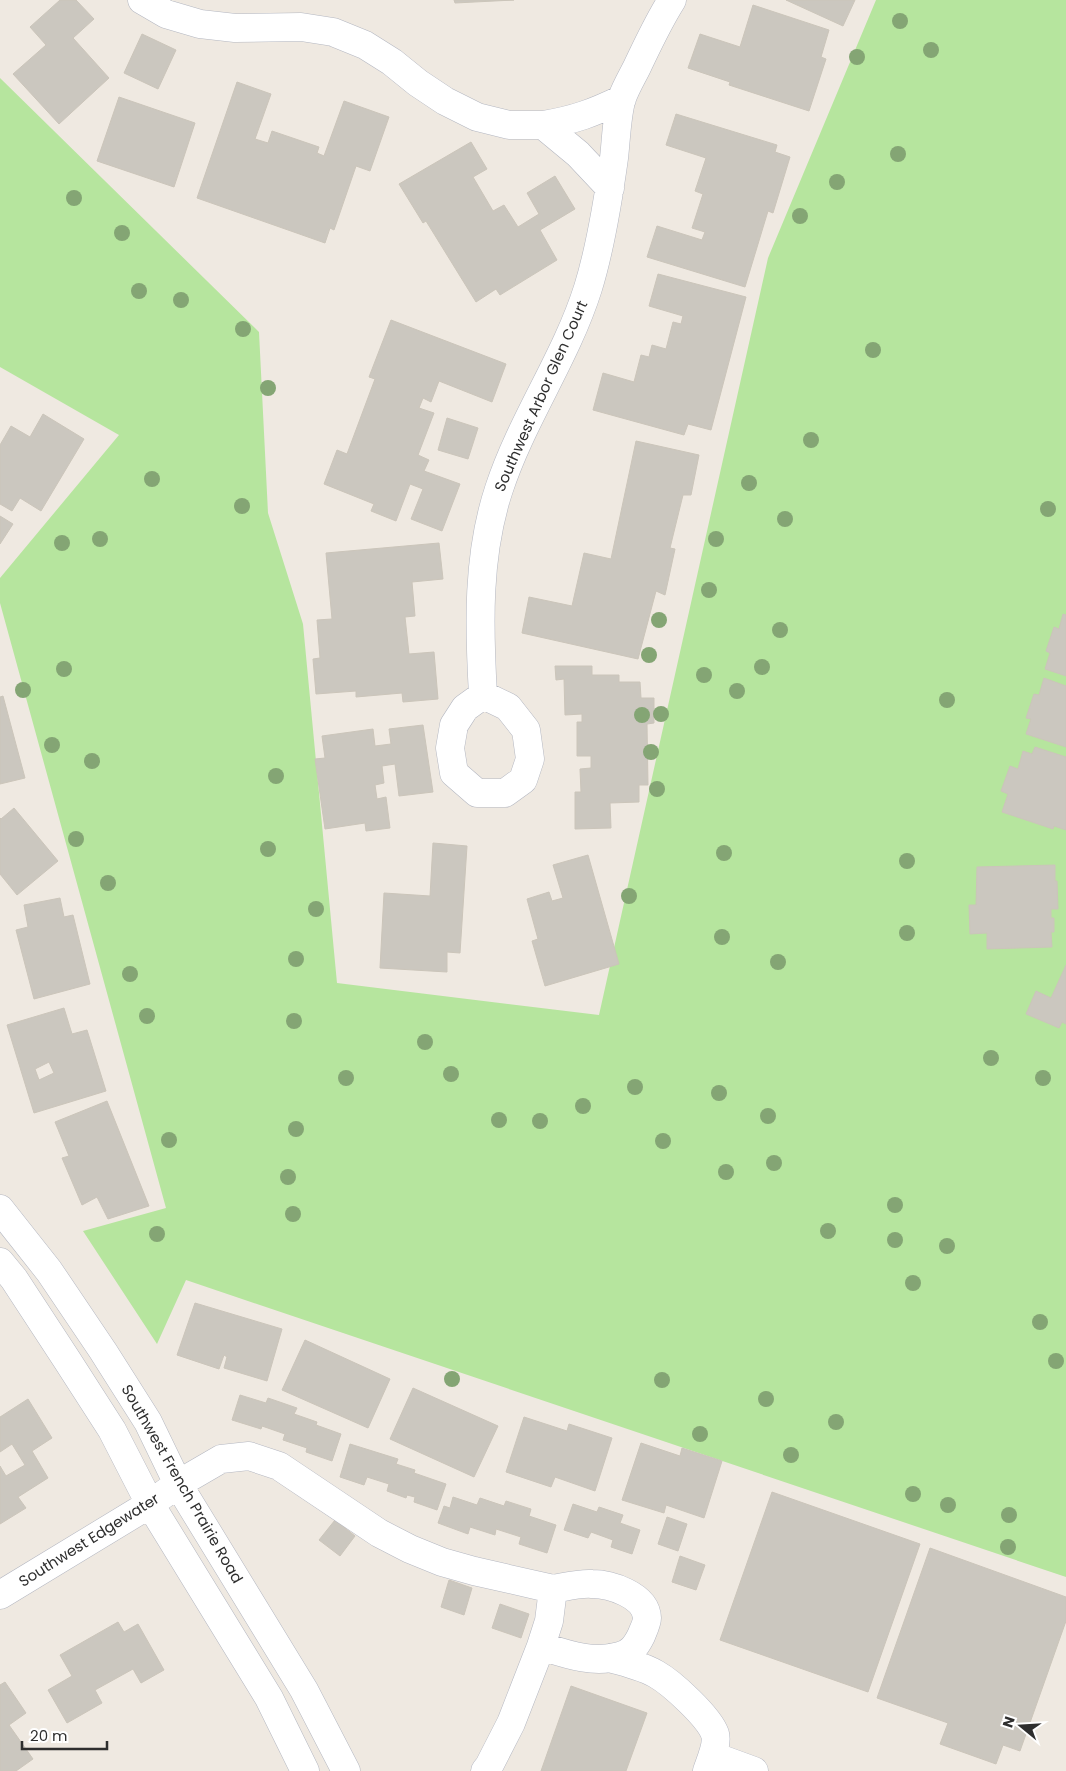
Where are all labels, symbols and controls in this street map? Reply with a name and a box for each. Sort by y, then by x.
street label: Southwest Arbor Glen Court [489,297,592,495]
street label: Southwest French Prairie Road [117,1380,248,1587]
street label: Southwest Edgewater [14,1488,163,1591]
north arrow [996,1701,1046,1751]
text: N [997,1714,1020,1730]
scale bar [22,1718,108,1750]
text: 20 m [30,1725,68,1746]

